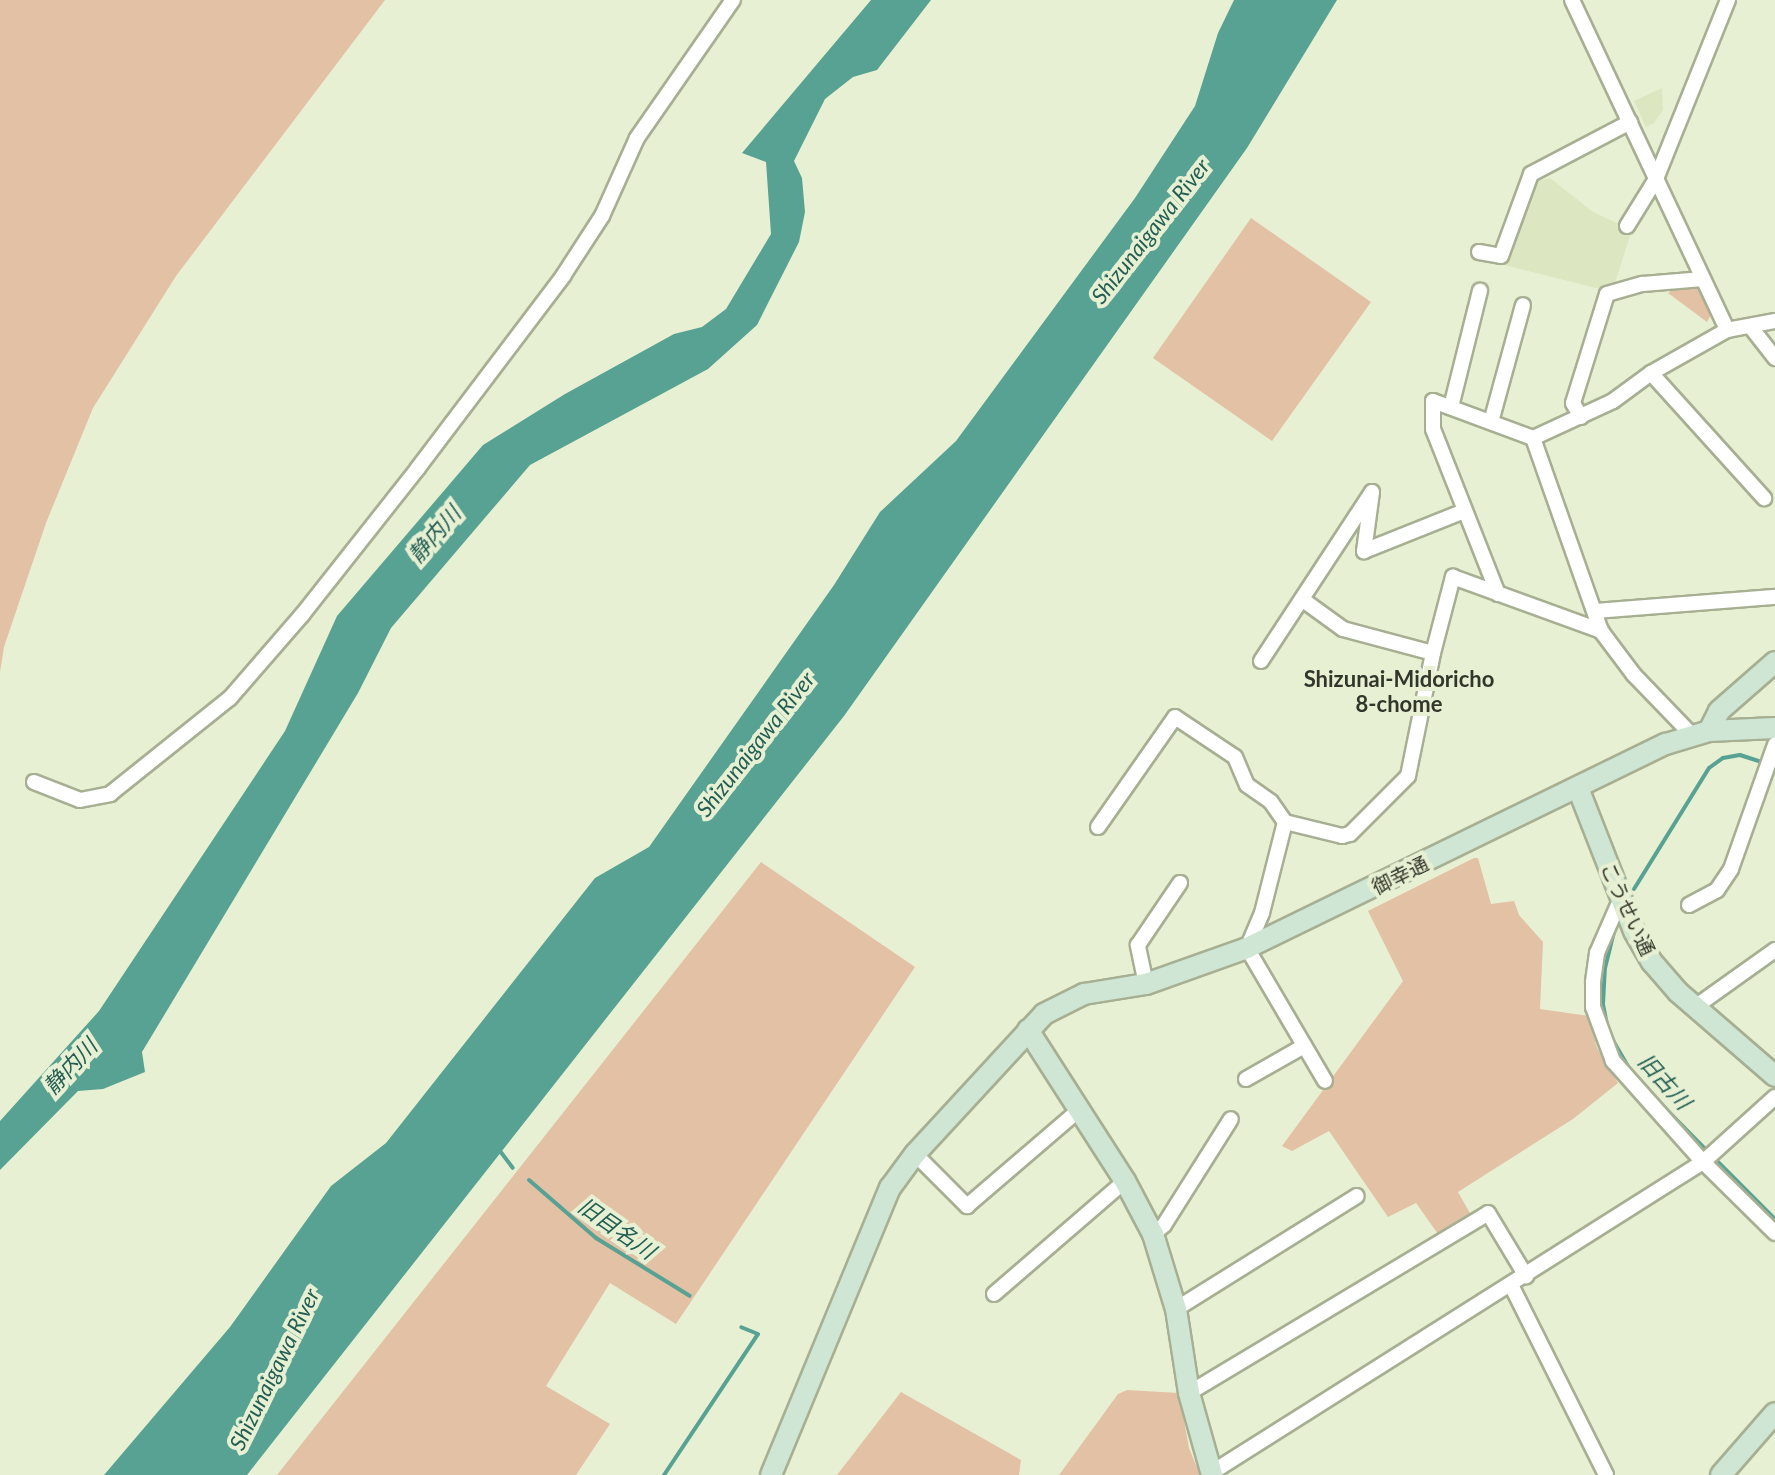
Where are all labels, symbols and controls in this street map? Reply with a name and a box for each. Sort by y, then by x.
water label: Shizunaigawa River [1085,153,1215,309]
water label: 静内川 [402,500,466,568]
district label: Shizunai-Midoricho 8-chome [1304,665,1494,716]
water label: Shizunaigawa River [690,666,820,822]
street label: 御幸通 [1368,851,1432,899]
street label: こうせい通 [1596,859,1660,959]
water label: 静内川 [38,1033,102,1099]
water label: 旧古川 [1633,1048,1697,1114]
water label: 旧目名川 [573,1192,661,1264]
water label: Shizunaigawa River [223,1284,325,1454]

